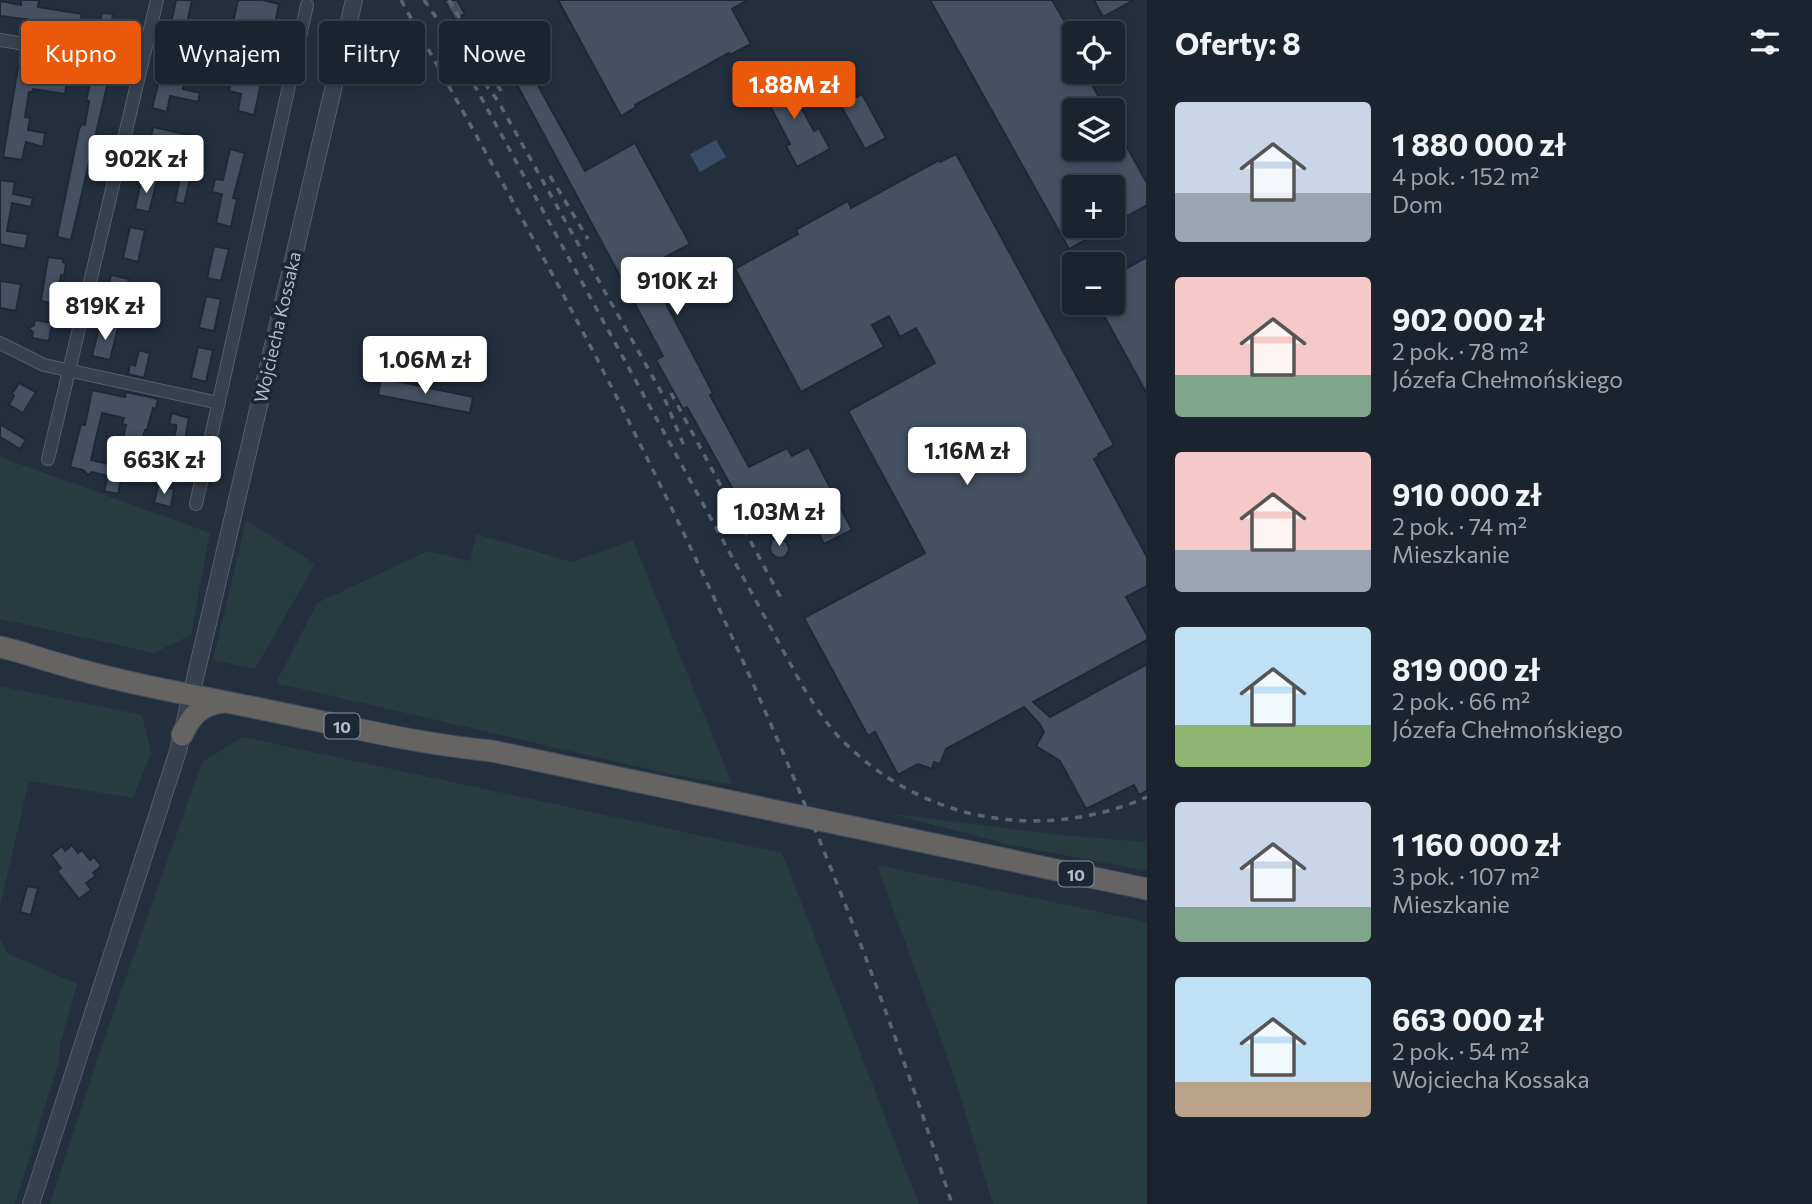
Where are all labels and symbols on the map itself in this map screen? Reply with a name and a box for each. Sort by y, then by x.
pin: 1.88M zł [722,61,866,121]
pin: 902K zł [81,136,211,195]
street label: Wojciecha Kossaka [249,249,305,405]
pin: 910K zł [612,258,742,317]
pin: 819K zł [40,282,170,342]
pin: 1.06M zł [353,336,497,396]
pin: 1.16M zł [895,428,1039,487]
pin: 663K zł [99,436,229,496]
pin: 1.03M zł [707,489,851,548]
road number: 10 [324,713,360,738]
road number: 10 [1058,862,1094,887]

